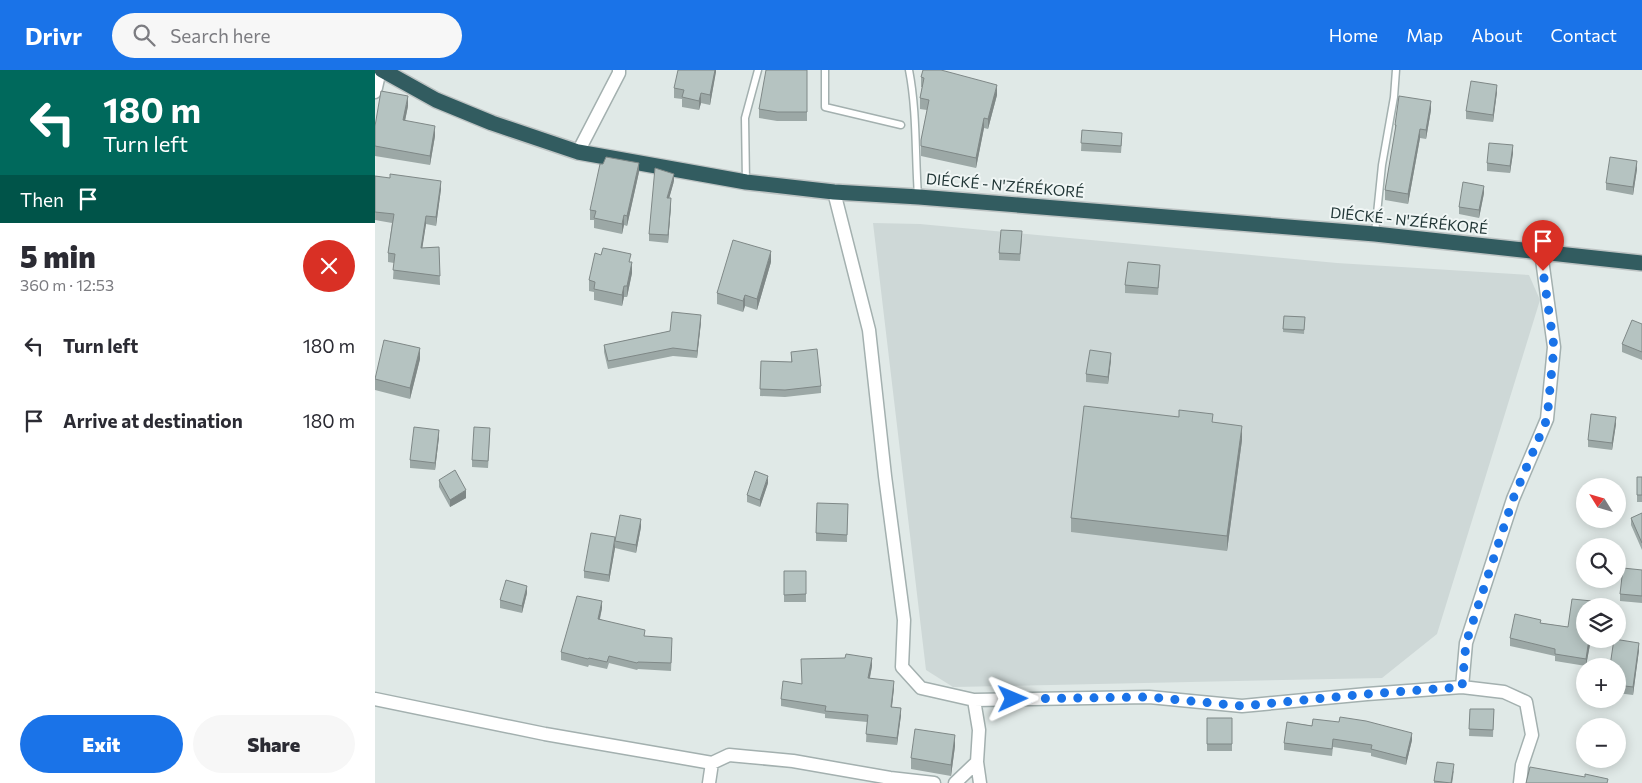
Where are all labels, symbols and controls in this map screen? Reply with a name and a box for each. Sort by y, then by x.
search box [112,13,462,58]
text: Drivr [25,21,82,50]
icon: search [130,21,158,49]
text: Search here [170,24,271,47]
text: Home [1329,24,1378,46]
text: Map [1406,24,1443,46]
text: About [1471,24,1523,46]
text: Contact [1551,24,1617,46]
text: 180 m [103,87,201,130]
icon: left [20,90,85,155]
text: Turn left [103,130,188,157]
street label: DIÉCKÉ - N'ZÉRÉKORÉ [925,168,1085,201]
icon: arrive [74,185,102,213]
text: Then [20,188,64,211]
street label: DIÉCKÉ - N'ZÉRÉKORÉ [1329,202,1489,237]
pin [1522,220,1564,271]
icon: arrive [1529,227,1557,255]
text: 5 min [20,237,96,274]
button: close [303,240,355,292]
text: 360 m · 12:53 [20,275,114,294]
icon: left [20,332,48,360]
text: Turn left [63,334,138,357]
text: 180 m [303,334,355,357]
icon: arrive [20,407,48,435]
text: Arrive at destination [63,409,243,432]
text: 180 m [303,409,355,432]
north arrow [1576,478,1626,528]
map controls [1576,478,1626,768]
button: search [1576,538,1626,588]
button: layers [1576,598,1626,648]
button: + [1576,658,1626,708]
position arrow [986,672,1038,724]
button: Exit [20,715,183,773]
button: Share [193,715,355,773]
button: − [1576,718,1626,768]

